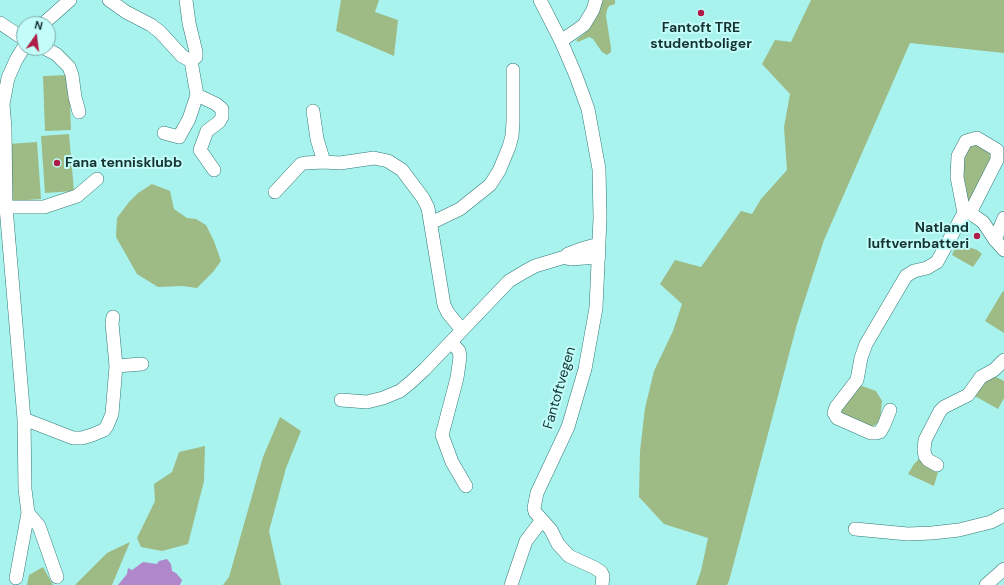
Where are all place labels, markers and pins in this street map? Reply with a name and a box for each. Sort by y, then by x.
marker: Fantoft TRE studentboliger [696,8,706,18]
place label: Fantoft TRE studentboliger [650,20,752,52]
place label: Fana tennisklubb [65,155,182,171]
marker: Fana tennisklubb [52,158,62,168]
place label: Natland luftvernbatteri [868,220,969,252]
marker: Natland luftvernbatteri [972,231,982,241]

